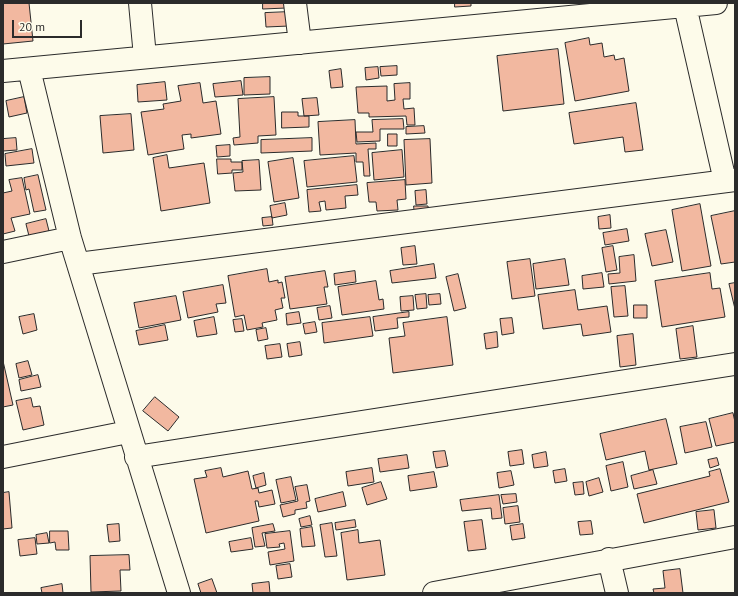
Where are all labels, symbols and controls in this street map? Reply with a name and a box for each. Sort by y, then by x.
scale bar [14,12,84,38]
text: 20 m [19,19,45,34]

